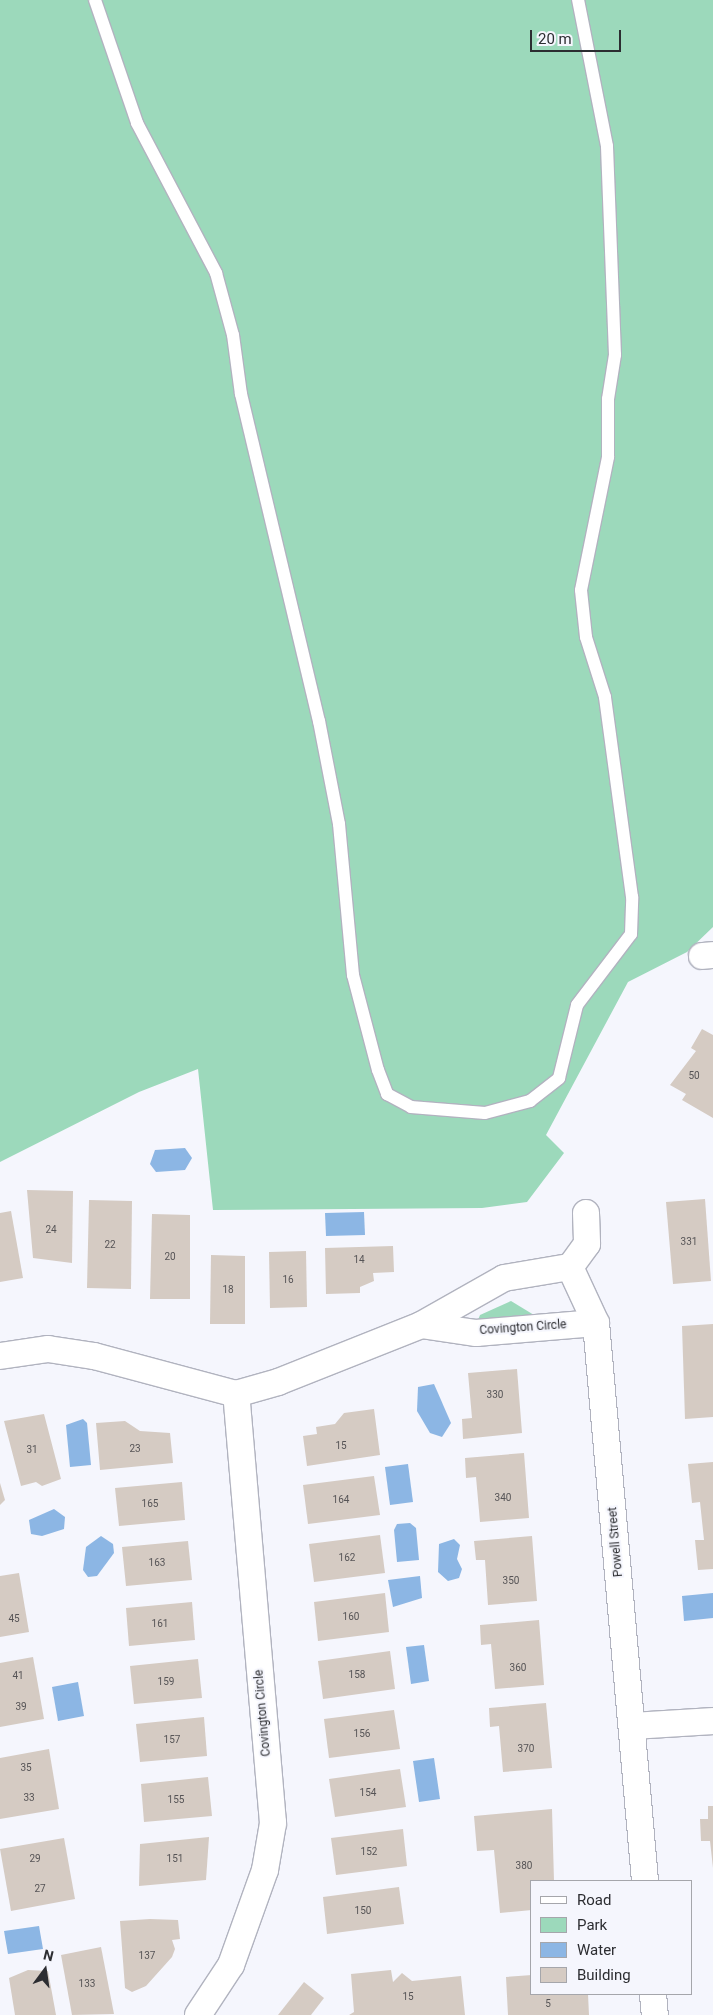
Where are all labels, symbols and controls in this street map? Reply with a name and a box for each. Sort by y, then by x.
scale bar [533,20,624,52]
text: 20 m [538,30,572,48]
house number: 50 [688,1070,700,1082]
house number: 24 [45,1224,57,1236]
house number: 331 [681,1236,697,1248]
house number: 22 [104,1239,116,1251]
house number: 20 [164,1251,176,1263]
house number: 14 [353,1254,365,1266]
house number: 16 [282,1274,294,1286]
house number: 18 [222,1284,234,1296]
street label: Covington Circle [479,1318,567,1338]
house number: 330 [487,1389,503,1401]
house number: 15 [335,1440,347,1452]
house number: 23 [129,1443,141,1455]
house number: 31 [26,1444,38,1456]
house number: 340 [495,1492,511,1504]
house number: 164 [333,1494,349,1506]
house number: 165 [142,1498,158,1510]
street label: Powell Street [606,1506,626,1578]
house number: 162 [339,1552,355,1564]
house number: 163 [149,1557,165,1569]
house number: 350 [503,1575,519,1587]
house number: 160 [343,1611,359,1623]
house number: 45 [8,1613,20,1625]
house number: 161 [152,1618,168,1630]
house number: 360 [510,1662,526,1674]
street label: Covington Circle [252,1669,274,1757]
house number: 158 [349,1669,365,1681]
house number: 41 [12,1670,24,1682]
house number: 159 [158,1676,174,1688]
house number: 39 [15,1701,27,1713]
house number: 156 [354,1728,370,1740]
house number: 157 [164,1734,180,1746]
house number: 370 [518,1743,534,1755]
house number: 35 [20,1762,32,1774]
house number: 154 [360,1787,376,1799]
house number: 33 [23,1792,35,1804]
house number: 155 [168,1794,184,1806]
house number: 152 [361,1846,377,1858]
house number: 29 [29,1853,41,1865]
house number: 151 [167,1853,183,1865]
house number: 380 [516,1860,532,1872]
legend [530,1880,693,1995]
house number: 27 [34,1883,46,1895]
text: Road [577,1891,611,1909]
house number: 150 [355,1905,371,1917]
text: Park [577,1916,607,1934]
text: Water [577,1941,616,1959]
north arrow [20,1945,70,1995]
text: N [42,1946,55,1964]
house number: 137 [139,1950,155,1962]
text: Building [577,1966,631,1984]
house number: 133 [79,1978,95,1990]
house number: 15 [402,1991,414,2003]
house number: 5 [545,1998,551,2010]

